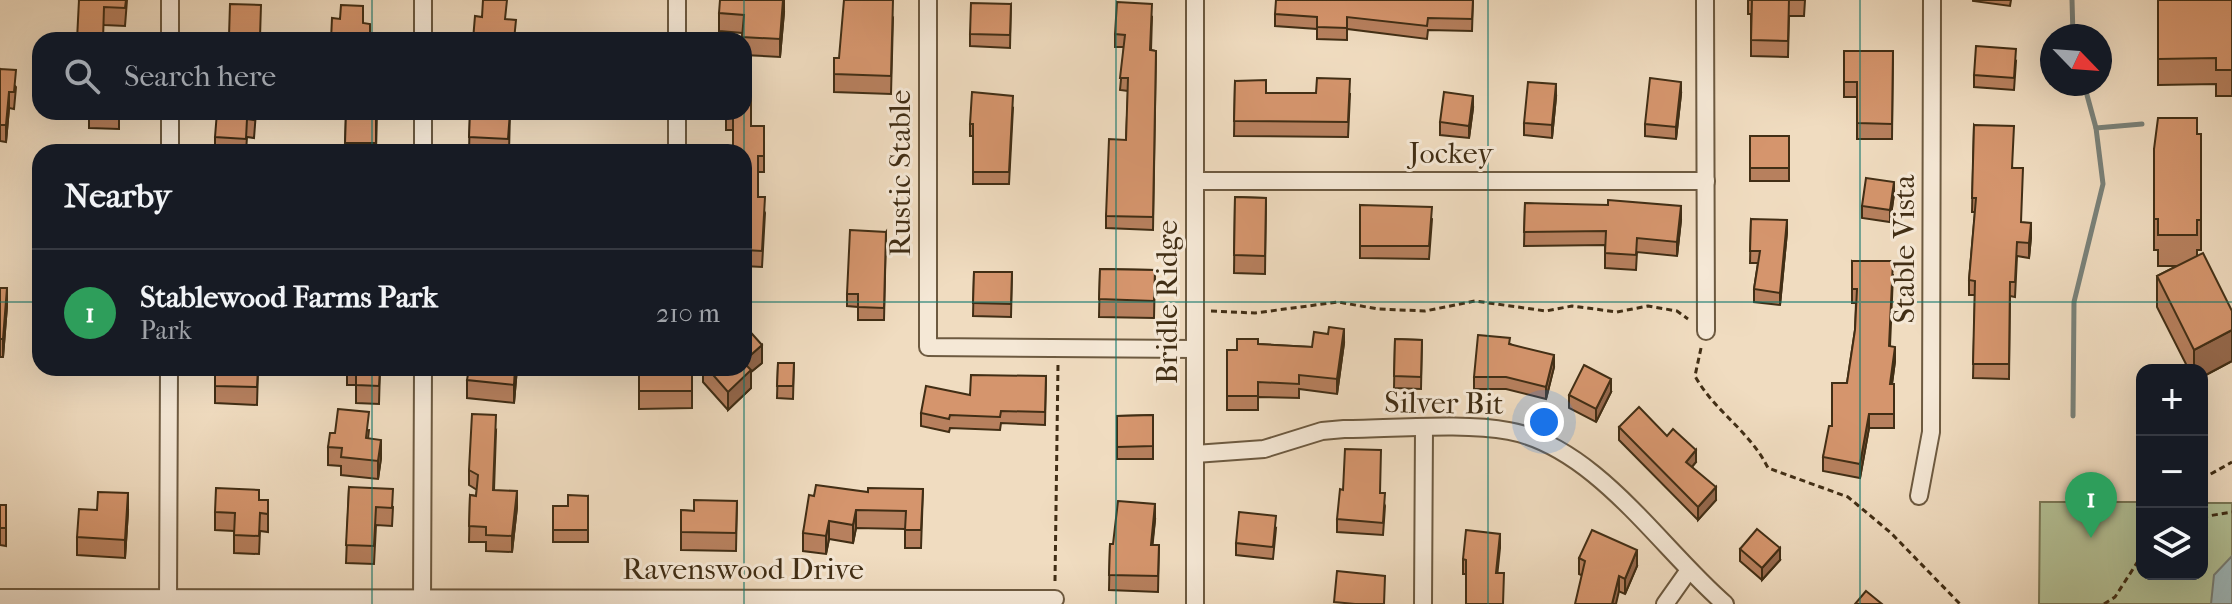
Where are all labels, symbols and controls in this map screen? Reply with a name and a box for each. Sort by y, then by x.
north arrow [2040,24,2112,96]
search box [32,32,752,120]
icon: search [60,54,104,98]
text: Search here [124,59,276,94]
street label: Rustic Stable [883,89,918,256]
street label: Jockey [1407,136,1494,171]
street label: Stable Vista [1887,173,1922,323]
text: Nearby [64,176,171,216]
street label: Bridle Ridge [1150,220,1185,384]
text: Stablewood Farms Park [140,280,438,315]
text: 1 [85,298,95,329]
text: 210 m [656,298,720,329]
text: Park [140,315,192,346]
map controls [2136,364,2208,580]
button: + [2136,364,2208,436]
street label: Silver Bit [1384,385,1504,422]
your location [1524,402,1564,442]
button: − [2136,436,2208,508]
pin: 1 [2065,472,2117,538]
button: layers [2136,508,2208,580]
street label: Ravenswood Drive [622,552,864,587]

